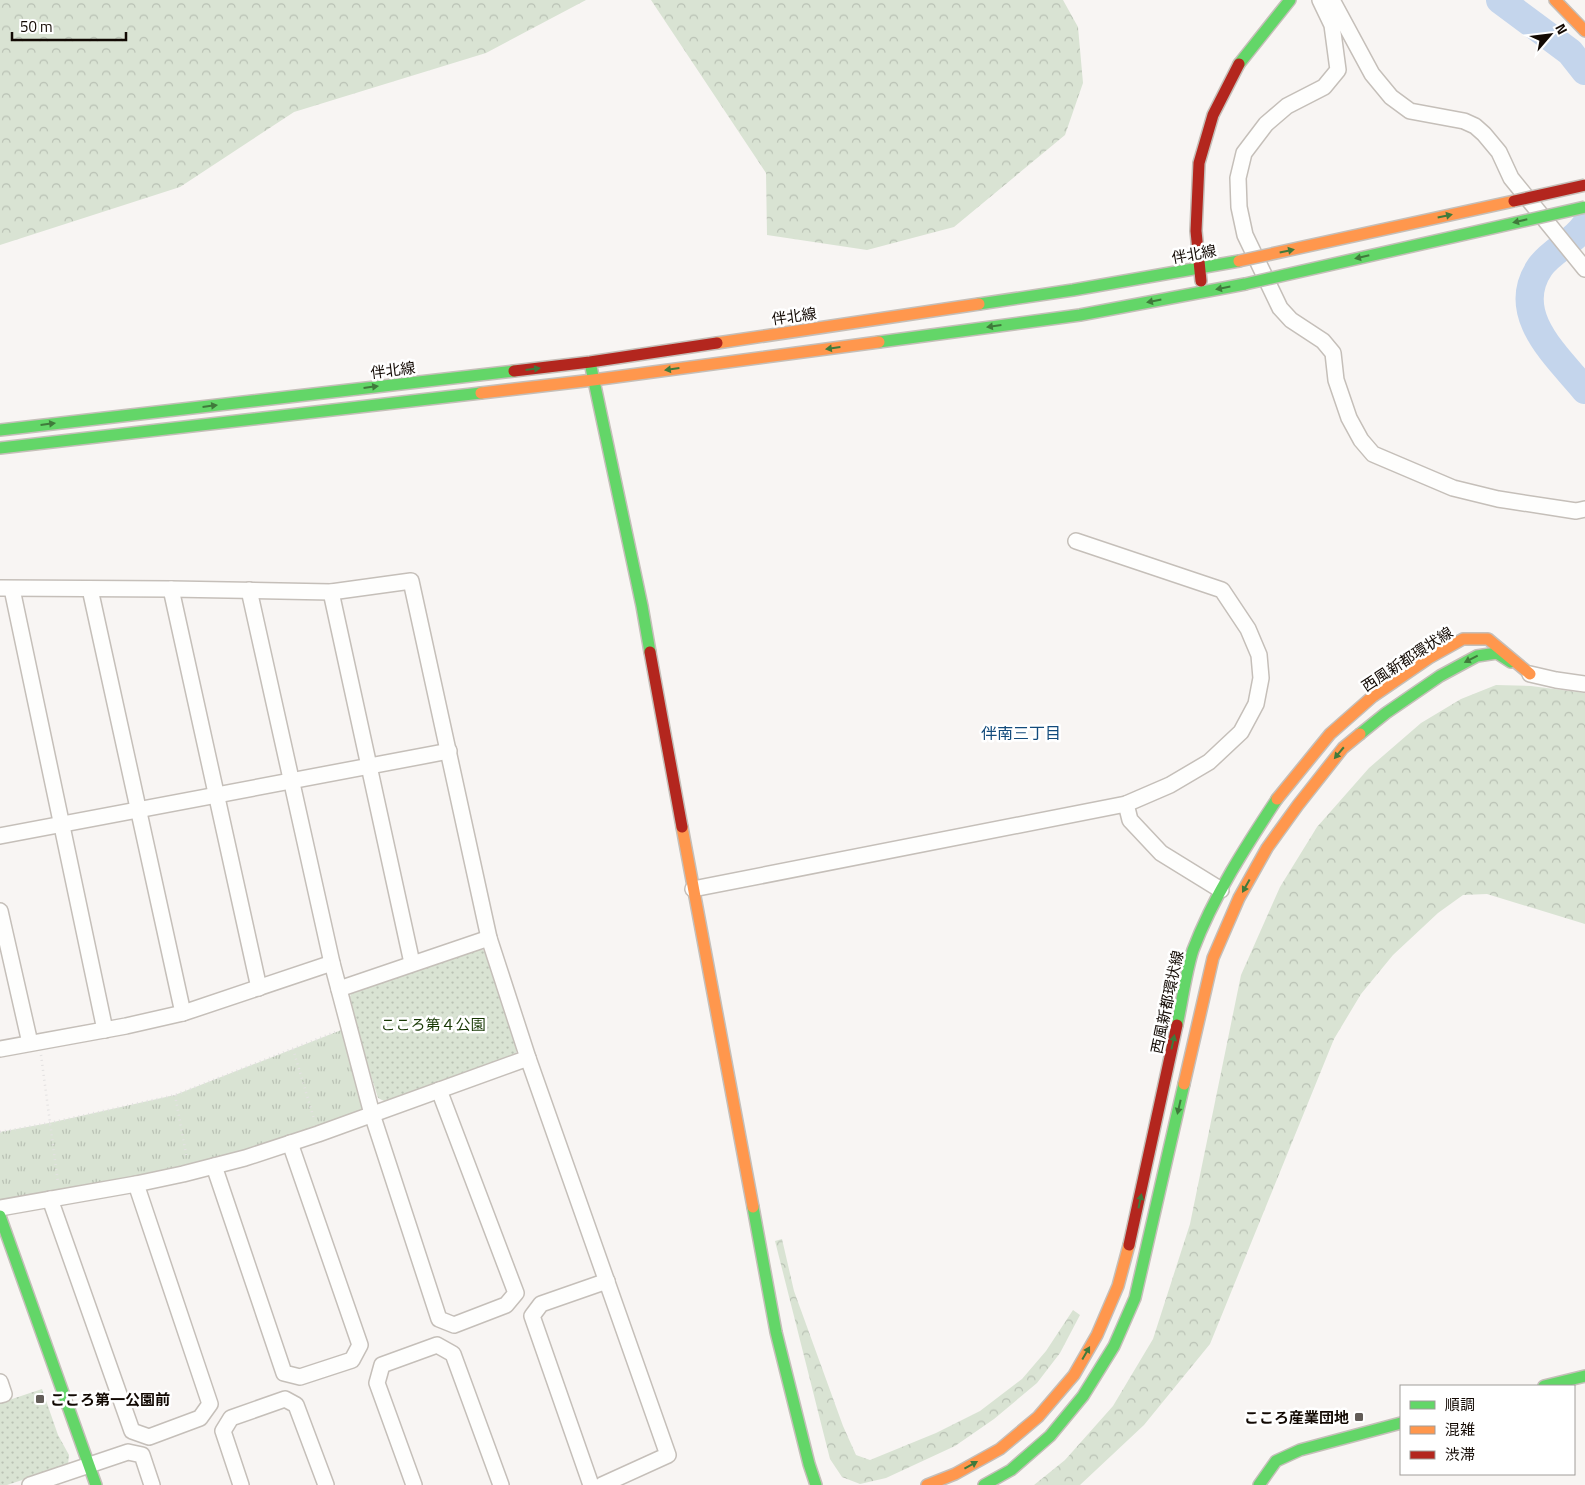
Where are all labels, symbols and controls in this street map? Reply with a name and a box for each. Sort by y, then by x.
scale bar [12,10,126,42]
north arrow [1525,10,1575,60]
text: 50 m [20,15,53,38]
text: N [1550,19,1573,38]
one-way arrow [1438,212,1453,220]
one-way arrow [1513,217,1528,225]
street label: 伴北線 [1170,239,1218,269]
one-way arrow [1279,247,1294,255]
one-way arrow [1354,253,1369,261]
one-way arrow [1215,284,1231,292]
one-way arrow [1146,297,1162,305]
street label: 伴北線 [770,301,818,331]
one-way arrow [985,322,1001,330]
one-way arrow [824,344,840,352]
street label: 伴北線 [369,356,417,384]
one-way arrow [525,365,541,373]
one-way arrow [663,366,679,374]
one-way arrow [364,383,380,391]
one-way arrow [202,402,218,410]
one-way arrow [41,420,57,428]
street label: 西風新都環状線 [1357,621,1457,697]
one-way arrow [1464,655,1478,663]
district label: 伴南三丁目 [981,721,1061,745]
one-way arrow [1334,746,1345,759]
one-way arrow [1242,878,1250,893]
street label: 西風新都環状線 [1145,948,1189,1056]
park label: こころ第４公園 [380,1013,486,1036]
one-way arrow [1170,1033,1178,1049]
one-way arrow [1175,1099,1183,1114]
one-way arrow [1136,1192,1144,1208]
one-way arrow [1082,1347,1091,1360]
legend [1400,1385,1575,1475]
place label: こころ第一公園前 [50,1388,170,1411]
marker: こころ第一公園前 [34,1393,46,1405]
text: 順調 [1445,1393,1475,1416]
place label: こころ産業団地 [1244,1406,1349,1429]
marker: こころ産業団地 [1353,1411,1365,1423]
text: 混雑 [1445,1418,1475,1441]
text: 渋滞 [1445,1443,1475,1466]
one-way arrow [965,1460,978,1469]

